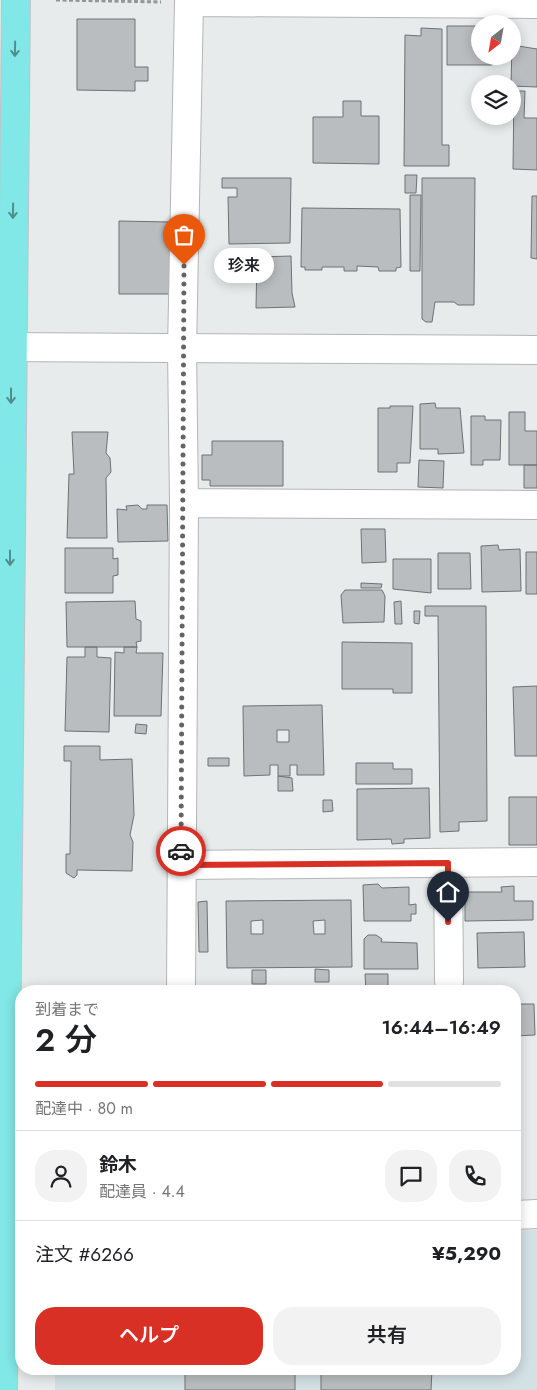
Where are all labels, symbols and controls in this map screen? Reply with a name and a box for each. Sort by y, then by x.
north arrow [471,15,521,65]
map controls [471,15,521,125]
one-way arrow [10,40,20,56]
button: layers [471,75,521,125]
one-way arrow [8,202,18,219]
pin [163,214,205,265]
icon: bag [170,221,198,249]
callout: 珍来 [214,248,274,282]
text: 珍来 [228,254,260,277]
one-way arrow [6,387,16,403]
one-way arrow [5,550,15,566]
courier [156,826,206,876]
icon: car [167,837,195,865]
pin [427,871,469,922]
icon: home [434,878,462,906]
text: 到着まで [35,998,99,1021]
text: 16:44–16:49 [382,1014,501,1041]
text: 2 分 [35,1017,97,1063]
text: 配達中 · 80 m [35,1097,133,1120]
button: person [35,1150,87,1202]
button: chat [385,1150,437,1202]
button: phone [449,1150,501,1202]
text: 鈴木 [99,1151,137,1178]
text: 配達員 · 4.4 [99,1180,185,1203]
text: ¥5,290 [432,1240,501,1267]
text: 注文 #6266 [35,1241,134,1268]
button: ヘルプ [35,1307,263,1365]
button: 共有 [273,1307,501,1365]

